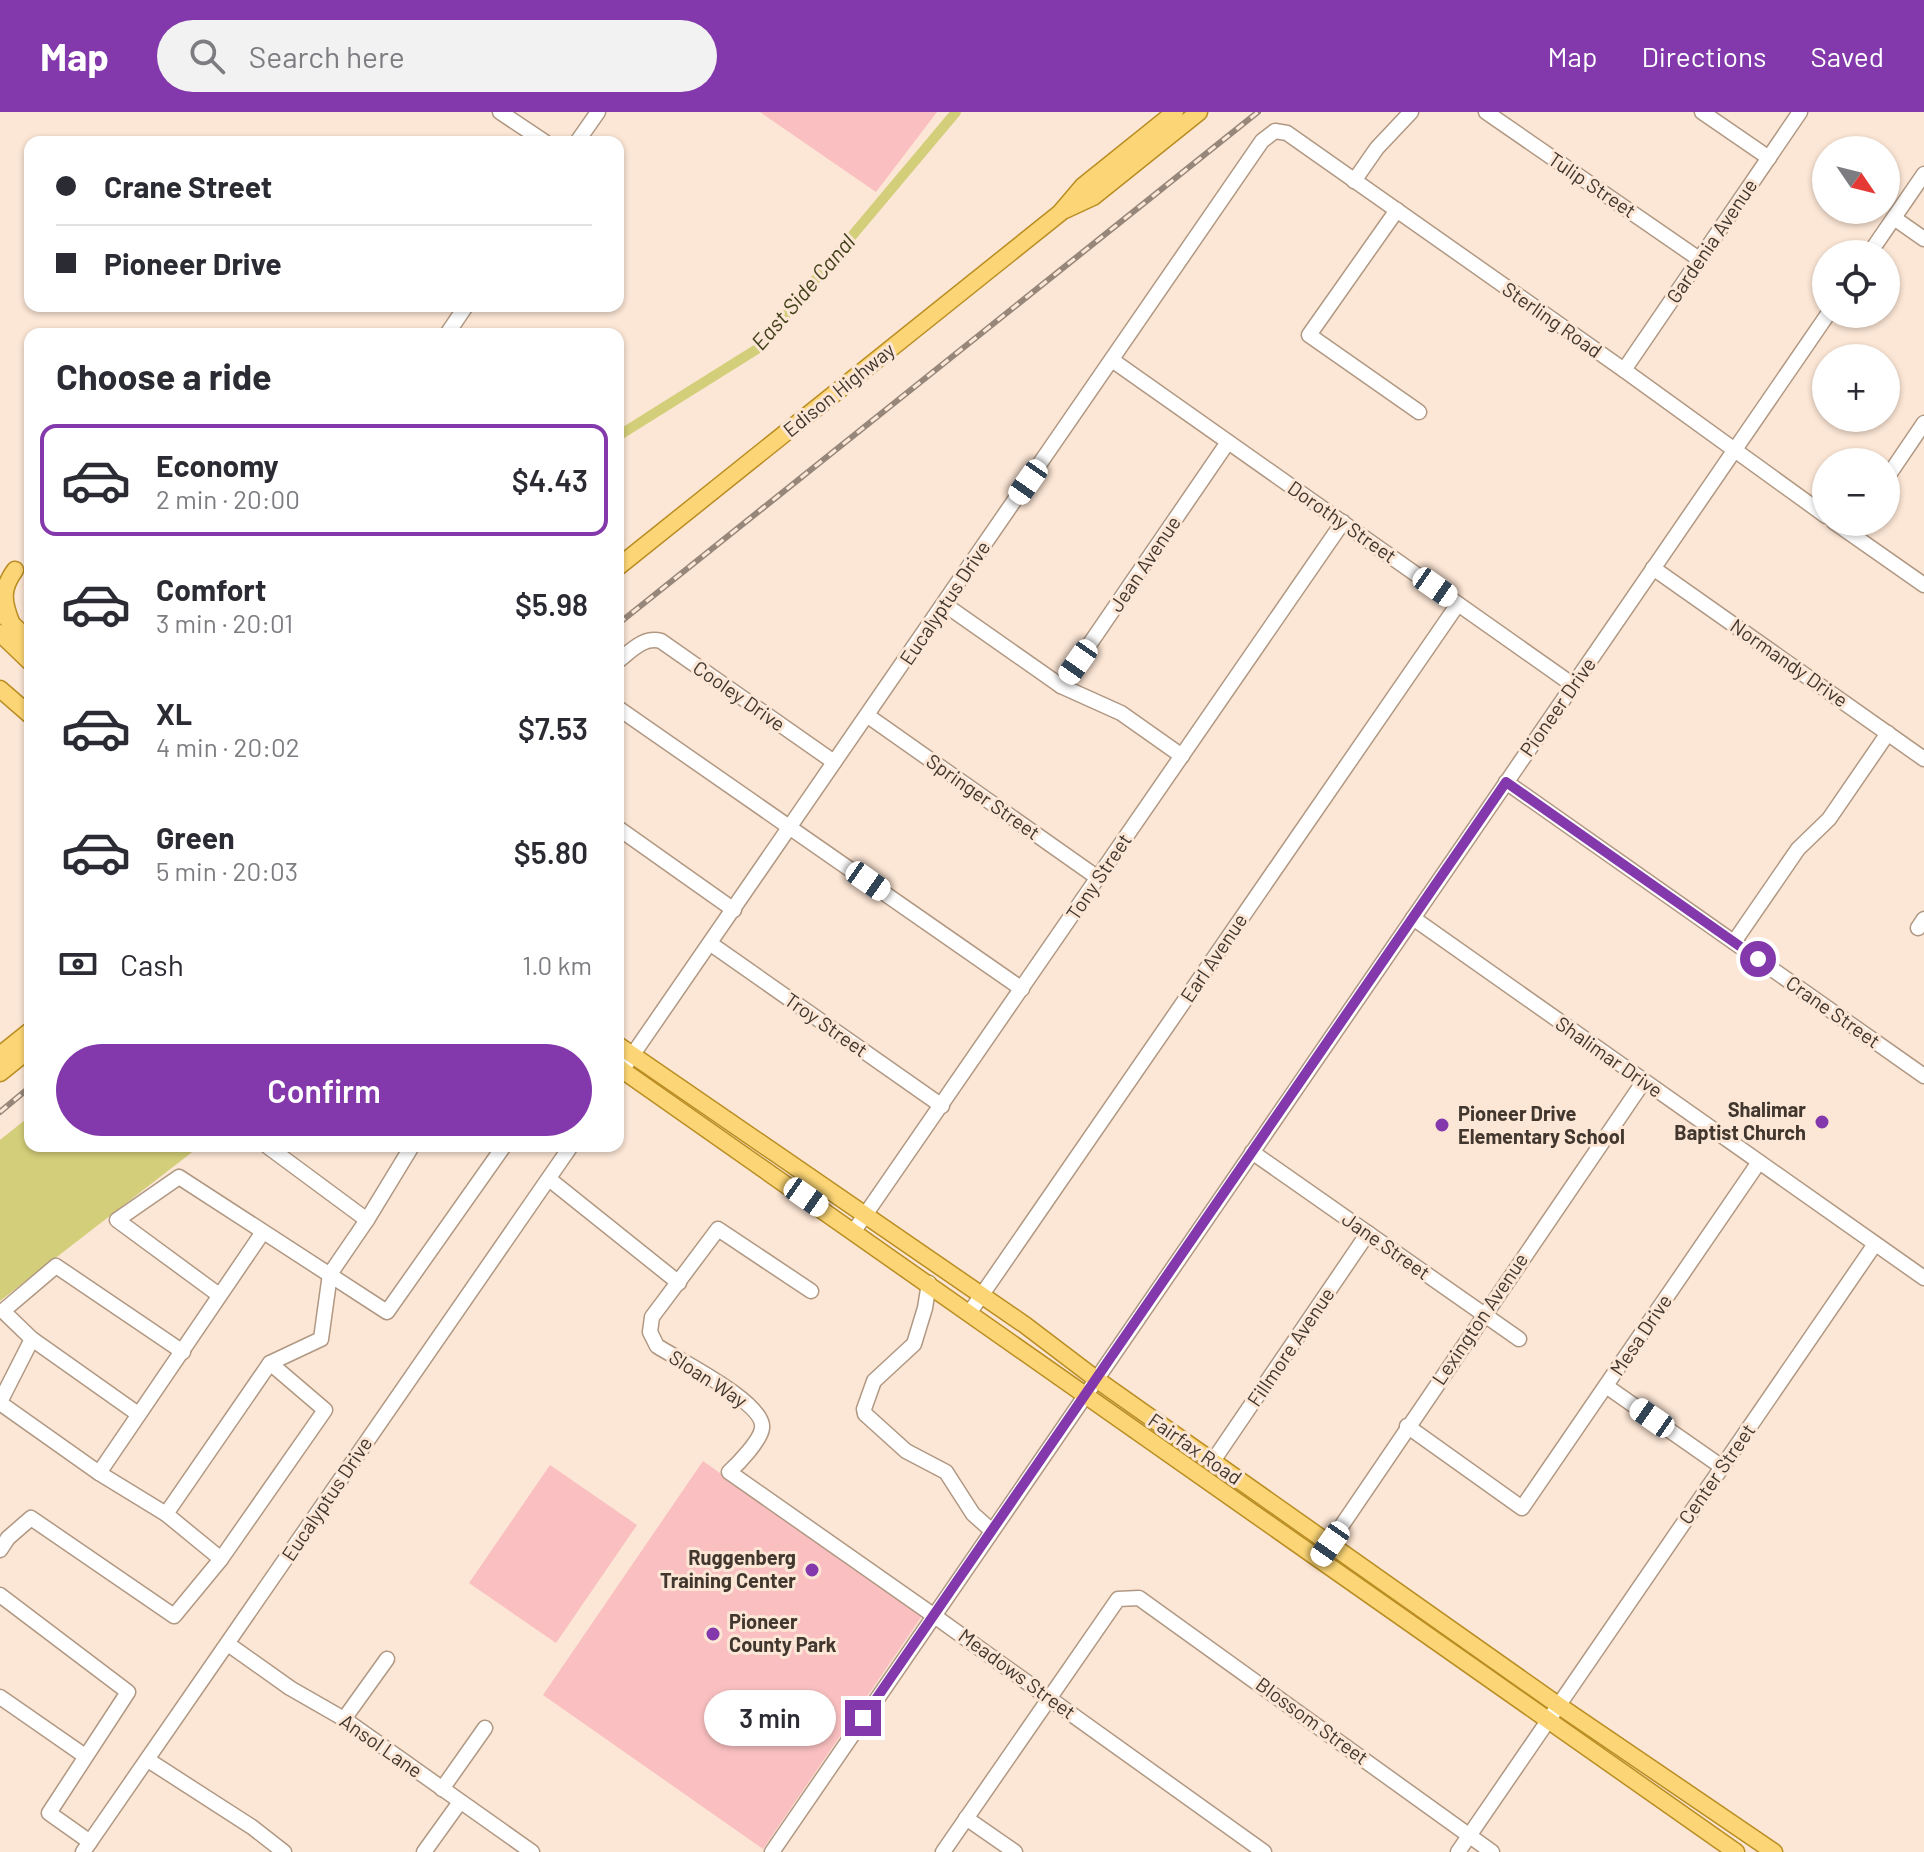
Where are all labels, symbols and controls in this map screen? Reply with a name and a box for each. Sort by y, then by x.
search box [157,20,717,92]
text: Map [40,33,109,79]
icon: search [185,34,229,78]
text: Search here [249,38,405,74]
text: Map [1548,39,1597,73]
text: Directions [1641,39,1767,73]
text: Saved [1811,39,1884,73]
north arrow [1812,136,1900,224]
map controls [1812,136,1900,536]
street label: Tulip Street [1544,146,1641,222]
text: Crane Street [104,168,272,204]
street label: Gardenia Avenue [1661,174,1762,307]
water label: East Side Canal [745,228,860,354]
button: locate [1812,240,1900,328]
text: Pioneer Drive [104,245,282,281]
street label: Sterling Road [1498,276,1607,362]
street label: Edison Highway [778,337,899,441]
button: + [1812,344,1900,432]
text: Choose a ride [56,354,272,397]
icon: car [60,444,132,516]
text: Economy [156,447,279,483]
button: − [1812,448,1900,536]
car [1004,455,1052,509]
text: $4.43 [512,462,588,498]
street label: Dorothy Street [1284,475,1401,567]
text: 2 min · 20:00 [156,483,300,514]
street label: Jean Avenue [1103,511,1185,616]
street label: Eucalyptus Drive [894,536,995,669]
car [1408,563,1462,611]
icon: car [60,568,132,640]
text: Comfort [156,571,266,607]
text: $5.98 [515,586,588,622]
text: 3 min · 20:01 [156,607,293,638]
street label: Normandy Drive [1726,613,1853,712]
car [1054,635,1102,689]
street label: Pioneer Drive [1514,652,1600,761]
street label: Cooley Drive [689,655,790,736]
icon: car [60,692,132,764]
text: XL [156,695,192,731]
text: $7.53 [518,710,588,746]
text: 4 min · 20:02 [156,731,300,762]
street label: Springer Street [922,748,1045,844]
icon: car [60,816,132,888]
text: Green [156,819,235,855]
street label: Tony Street [1060,829,1136,924]
text: $5.80 [514,834,588,870]
text: 5 min · 20:03 [156,855,298,886]
car [841,857,895,905]
street label: Earl Avenue [1175,909,1252,1006]
route start [1740,941,1776,977]
icon: cash [56,942,100,986]
text: Cash [120,946,184,982]
text: 1.0 km [522,949,592,980]
street label: Crane Street [1782,970,1885,1052]
street label: Troy Street [780,987,873,1061]
street label: Shalimar Drive [1552,1011,1668,1102]
button: Confirm [56,1044,592,1136]
place label: Shalimar Baptist Church [1674,1097,1806,1144]
place label: Pioneer Drive Elementary School [1458,1101,1625,1148]
marker: Shalimar Baptist Church [1813,1113,1831,1131]
marker: Pioneer Drive Elementary School [1433,1116,1451,1134]
car [779,1173,833,1221]
street label: Jane Street [1338,1206,1435,1284]
street label: Lexington Avenue [1426,1248,1532,1389]
street label: Fillmore Avenue [1242,1282,1339,1411]
street label: Mesa Drive [1604,1289,1676,1380]
street label: Sloan Way [665,1344,752,1412]
car [1625,1394,1679,1442]
street label: Fairfax Road [1144,1407,1247,1489]
street label: Center Street [1673,1419,1760,1528]
street label: Eucalyptus Drive [276,1432,377,1565]
car [1306,1517,1354,1571]
place label: Ruggenberg Training Center [660,1545,796,1592]
marker: Ruggenberg Training Center [803,1561,821,1579]
place label: Pioneer County Park [729,1609,837,1656]
street label: Meadows Street [954,1623,1081,1724]
marker: Pioneer County Park [704,1625,722,1643]
street label: Blossom Street [1252,1671,1373,1769]
callout: 3 min [703,1690,835,1746]
route end [845,1700,881,1736]
text: 3 min [739,1702,801,1733]
street label: Ansol Lane [336,1708,427,1782]

